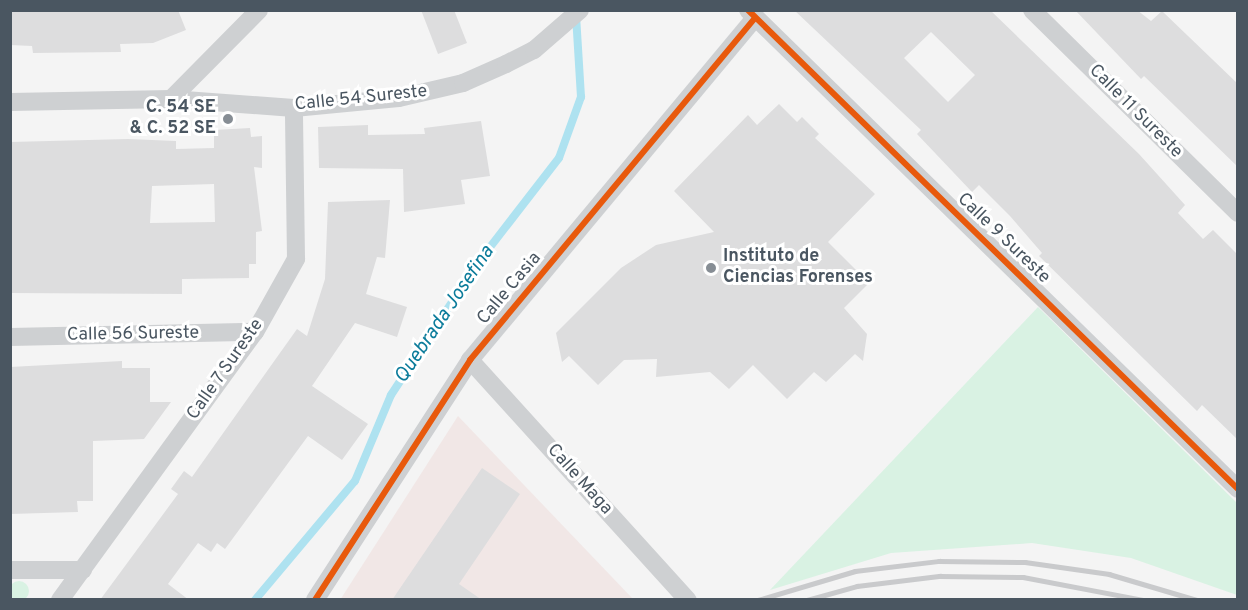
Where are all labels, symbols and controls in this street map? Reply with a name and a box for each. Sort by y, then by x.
street label: Calle 11 Sureste [1084,61,1186,163]
street label: Calle 54 Sureste [294,81,428,117]
place label: C. 54 SE & C. 52 SE [129,98,216,140]
marker: C. 54 SE & C. 52 SE [221,112,235,126]
street label: Calle 9 Sureste [952,189,1054,289]
water label: Quebrada Josefina [390,242,500,388]
place label: Instituto de Ciencias Forenses [723,247,873,290]
street label: Calle Casia [473,248,547,330]
marker: Instituto de Ciencias Forenses [704,261,718,275]
street label: Calle 7 Sureste [183,315,269,425]
street label: Calle 56 Sureste [67,323,199,347]
street label: Calle Maga [542,440,616,520]

